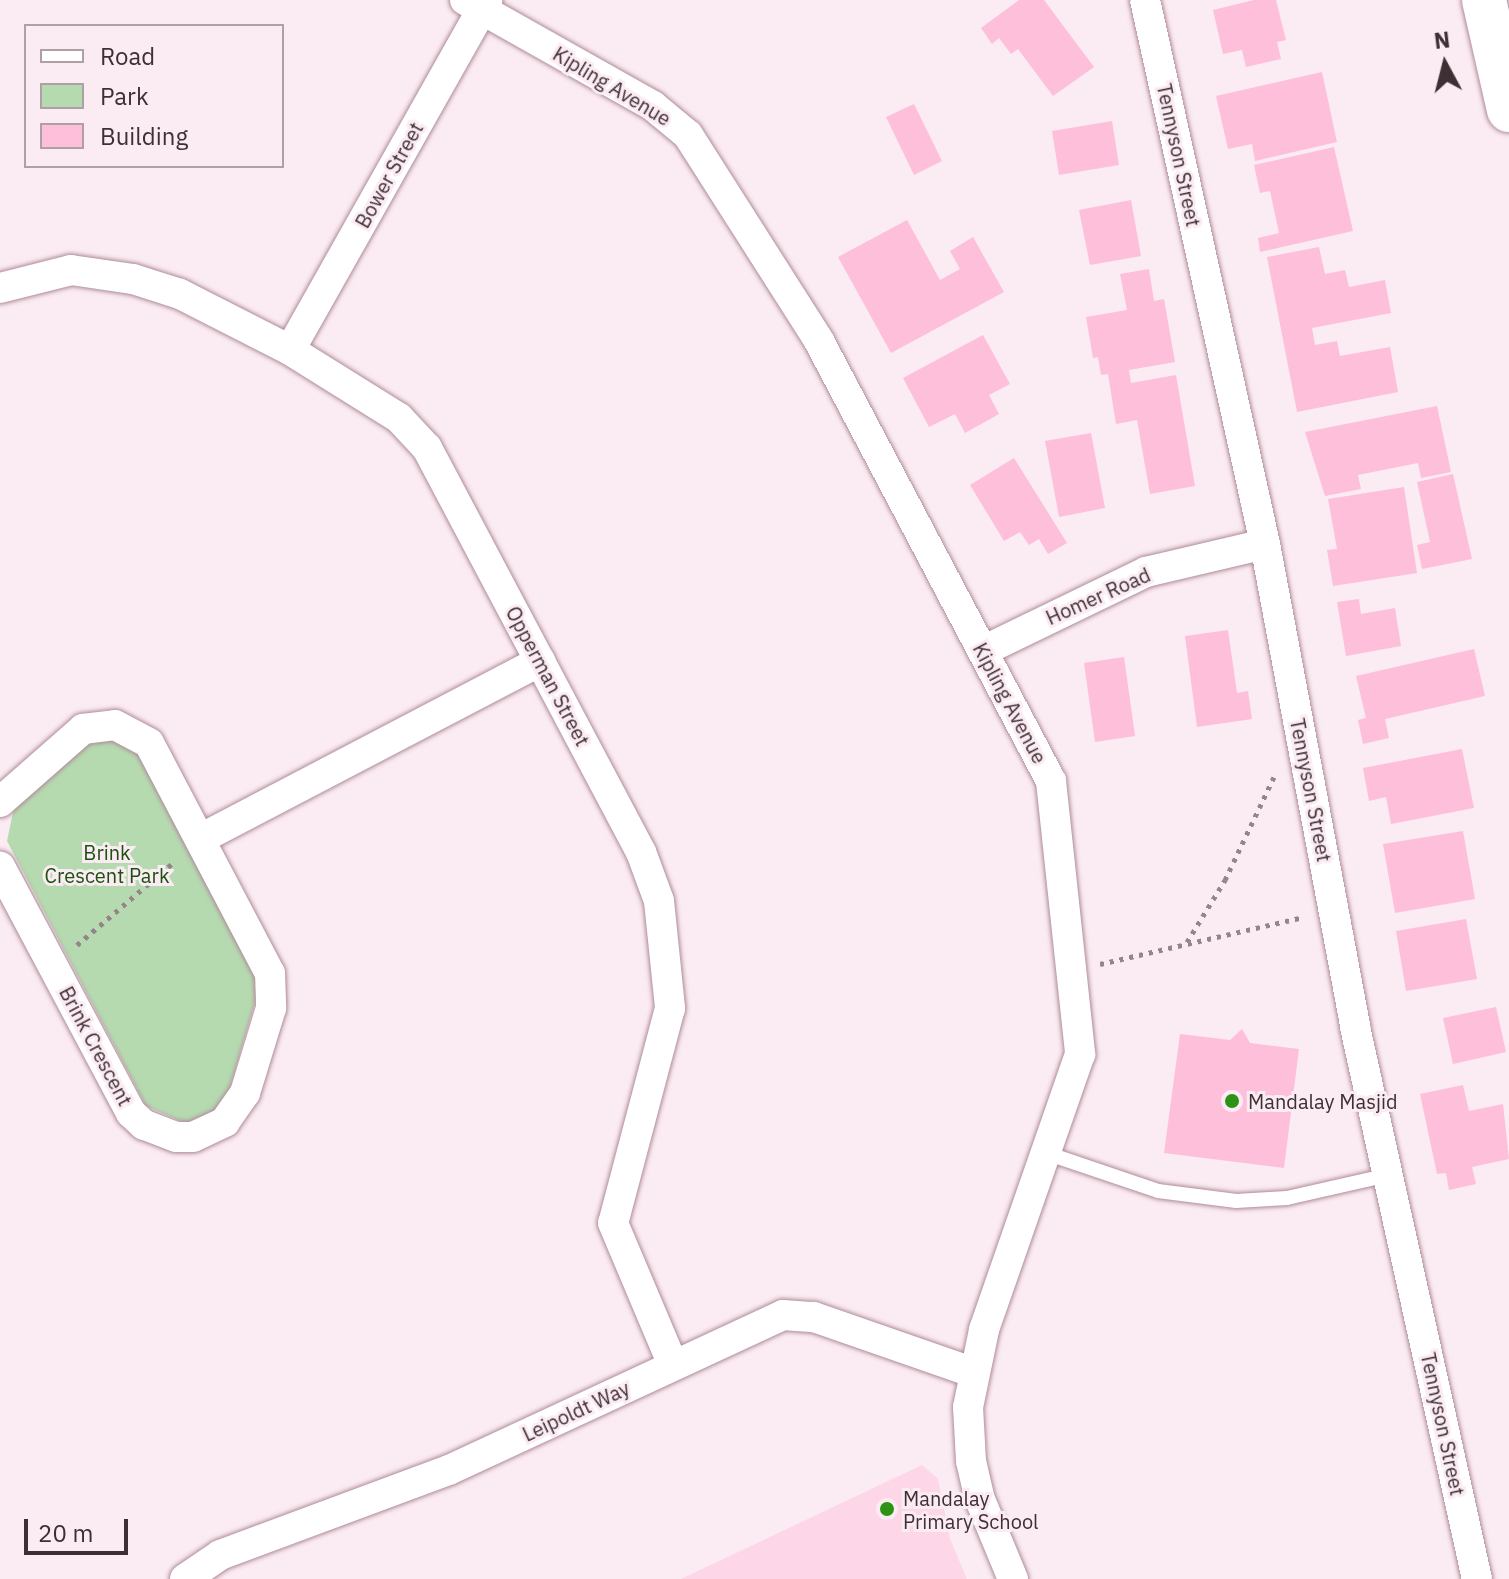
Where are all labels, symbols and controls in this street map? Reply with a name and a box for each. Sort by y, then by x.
legend [24,24,284,168]
north arrow [1405,24,1485,104]
text: N [1432,24,1452,55]
text: Road [100,40,155,72]
street label: Kipling Avenue [549,41,675,131]
text: Park [100,80,149,112]
street label: Tennyson Street [1152,81,1206,229]
street label: Bower Street [350,118,428,232]
text: Building [100,120,188,152]
street label: Homer Road [1042,562,1154,630]
street label: Opperman Street [501,602,595,750]
street label: Kipling Avenue [968,639,1052,767]
street label: Tennyson Street [1285,716,1337,864]
park label: Brink Crescent Park [45,840,169,887]
street label: Brink Crescent [54,982,138,1110]
place label: Mandalay Masjid [1248,1089,1398,1113]
marker: Mandalay Masjid [1223,1092,1241,1110]
street label: Tennyson Street [1416,1350,1470,1498]
street label: Leipoldt Way [519,1376,633,1446]
place label: Mandalay Primary School [903,1486,1039,1533]
marker: Mandalay Primary School [878,1500,896,1518]
scale bar [28,1503,132,1553]
text: 20 m [38,1517,93,1549]

